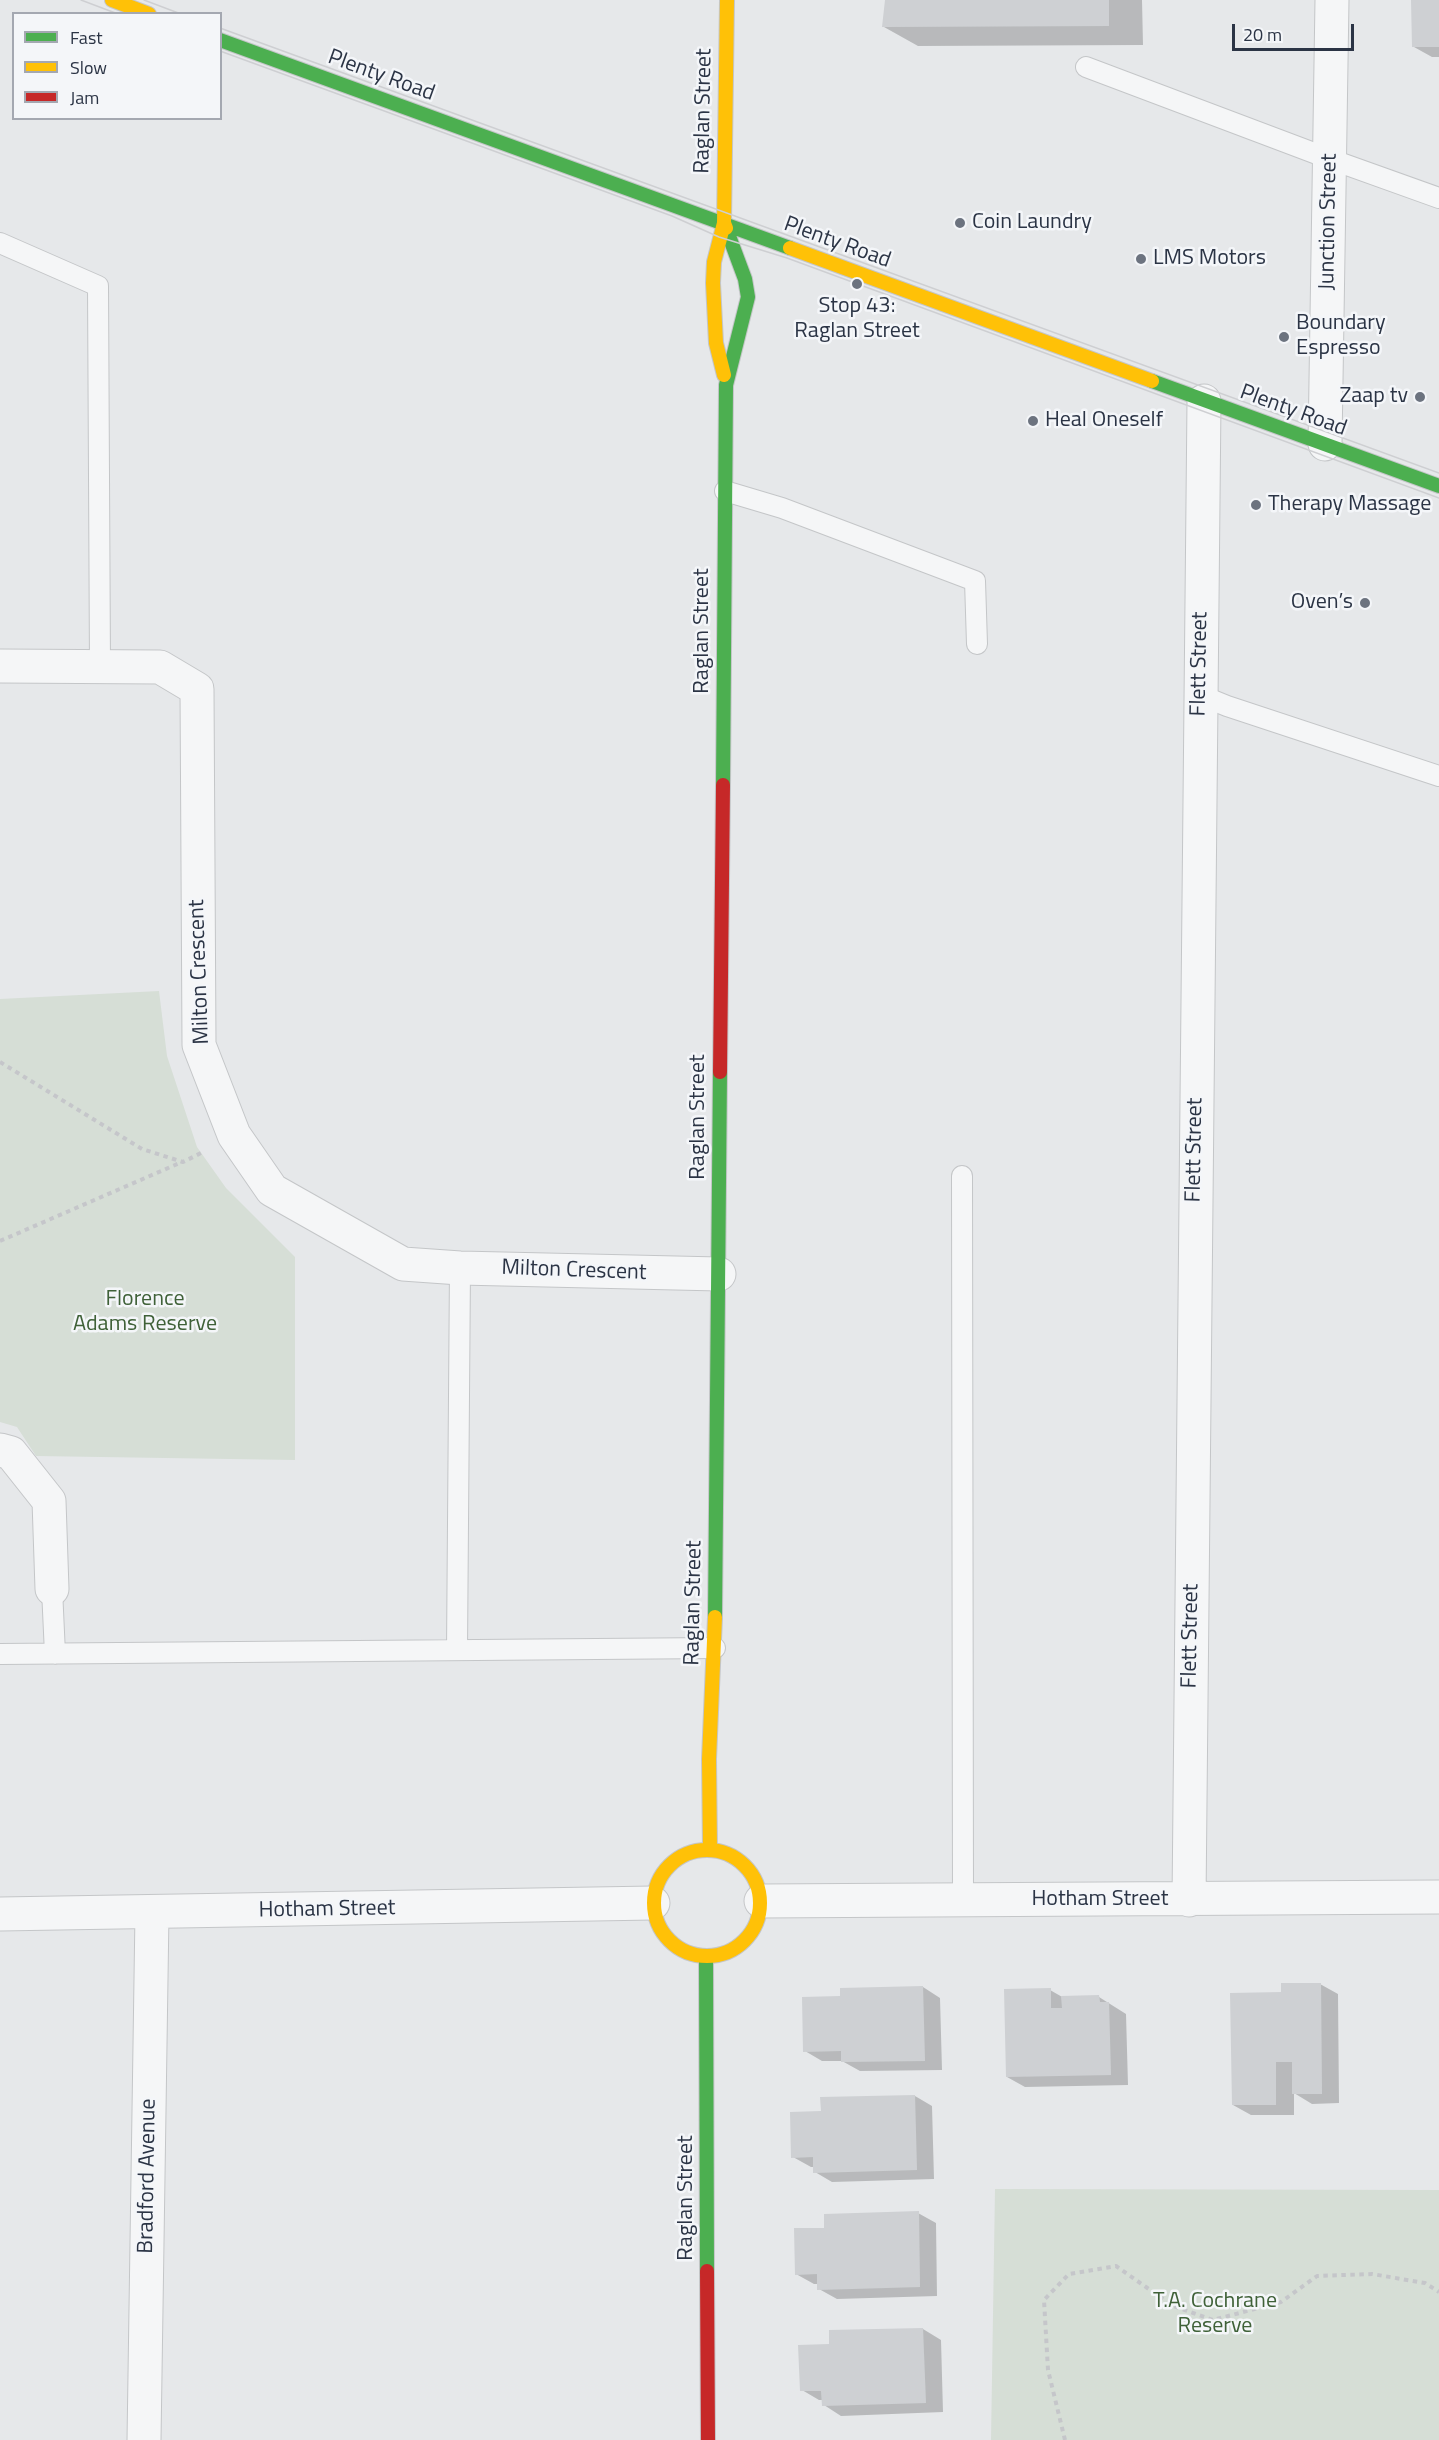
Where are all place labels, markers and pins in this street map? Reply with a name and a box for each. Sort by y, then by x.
place label: Coin Laundry [972,210,1092,236]
marker: Coin Laundry [953,216,967,230]
place label: LMS Motors [1153,246,1266,272]
marker: LMS Motors [1134,252,1148,266]
marker: Stop 43: Raglan Street [850,277,864,291]
place label: Stop 43: Raglan Street [794,294,920,346]
place label: Boundary Espresso [1296,311,1386,362]
marker: Boundary Espresso [1277,330,1291,344]
place label: Zaap tv [1339,384,1408,410]
marker: Zaap tv [1413,390,1427,404]
place label: Heal Oneself [1045,408,1163,434]
marker: Heal Oneself [1026,414,1040,428]
place label: Therapy Massage [1268,492,1431,518]
marker: Therapy Massage [1249,498,1263,512]
place label: Oven’s [1291,590,1353,616]
marker: Oven’s [1358,596,1372,610]

